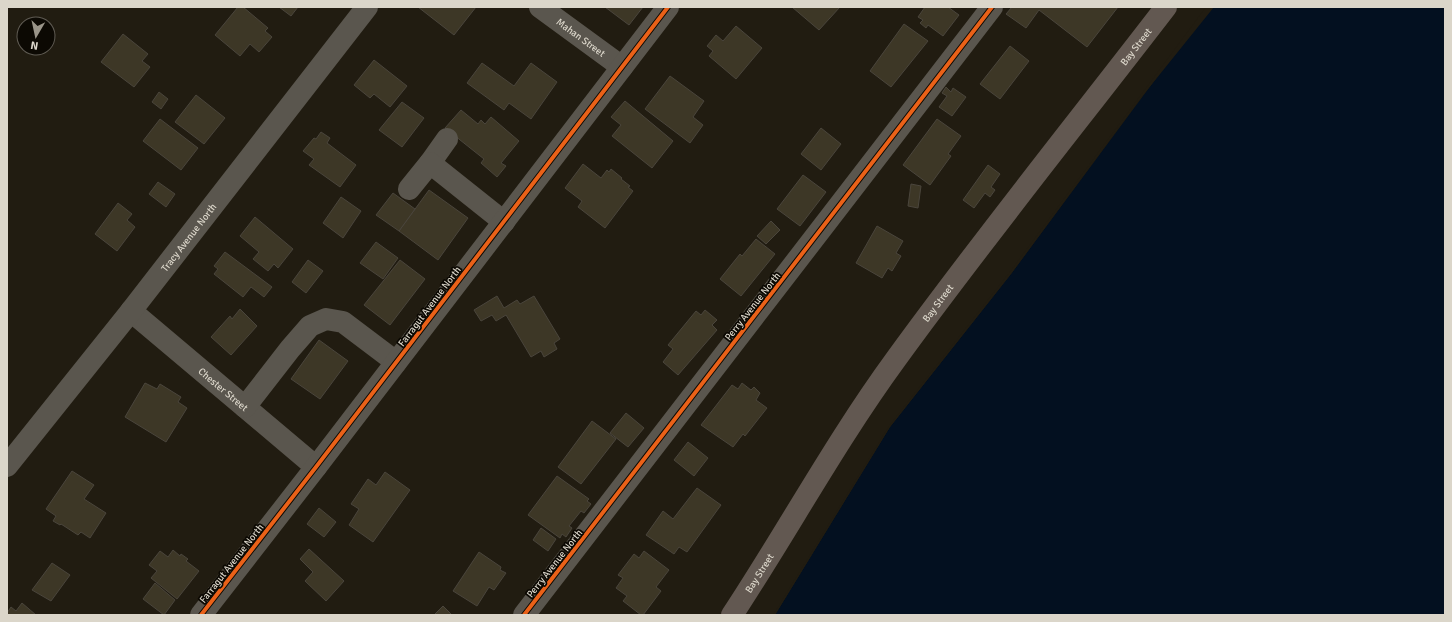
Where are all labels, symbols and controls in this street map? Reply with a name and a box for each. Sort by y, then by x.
north arrow [16,16,56,56]
street label: Mahan Street [554,16,608,60]
street label: Bay Street [1118,25,1155,68]
text: N [30,38,39,52]
street label: Tracy Avenue North [159,201,219,274]
street label: Farragut Avenue North [396,264,464,349]
street label: Perry Avenue North [722,270,783,343]
street label: Bay Street [920,282,957,325]
street label: Chester Street [196,365,251,414]
street label: Farragut Avenue North [197,522,266,606]
street label: Perry Avenue North [524,527,585,600]
street label: Bay Street [743,551,777,595]

